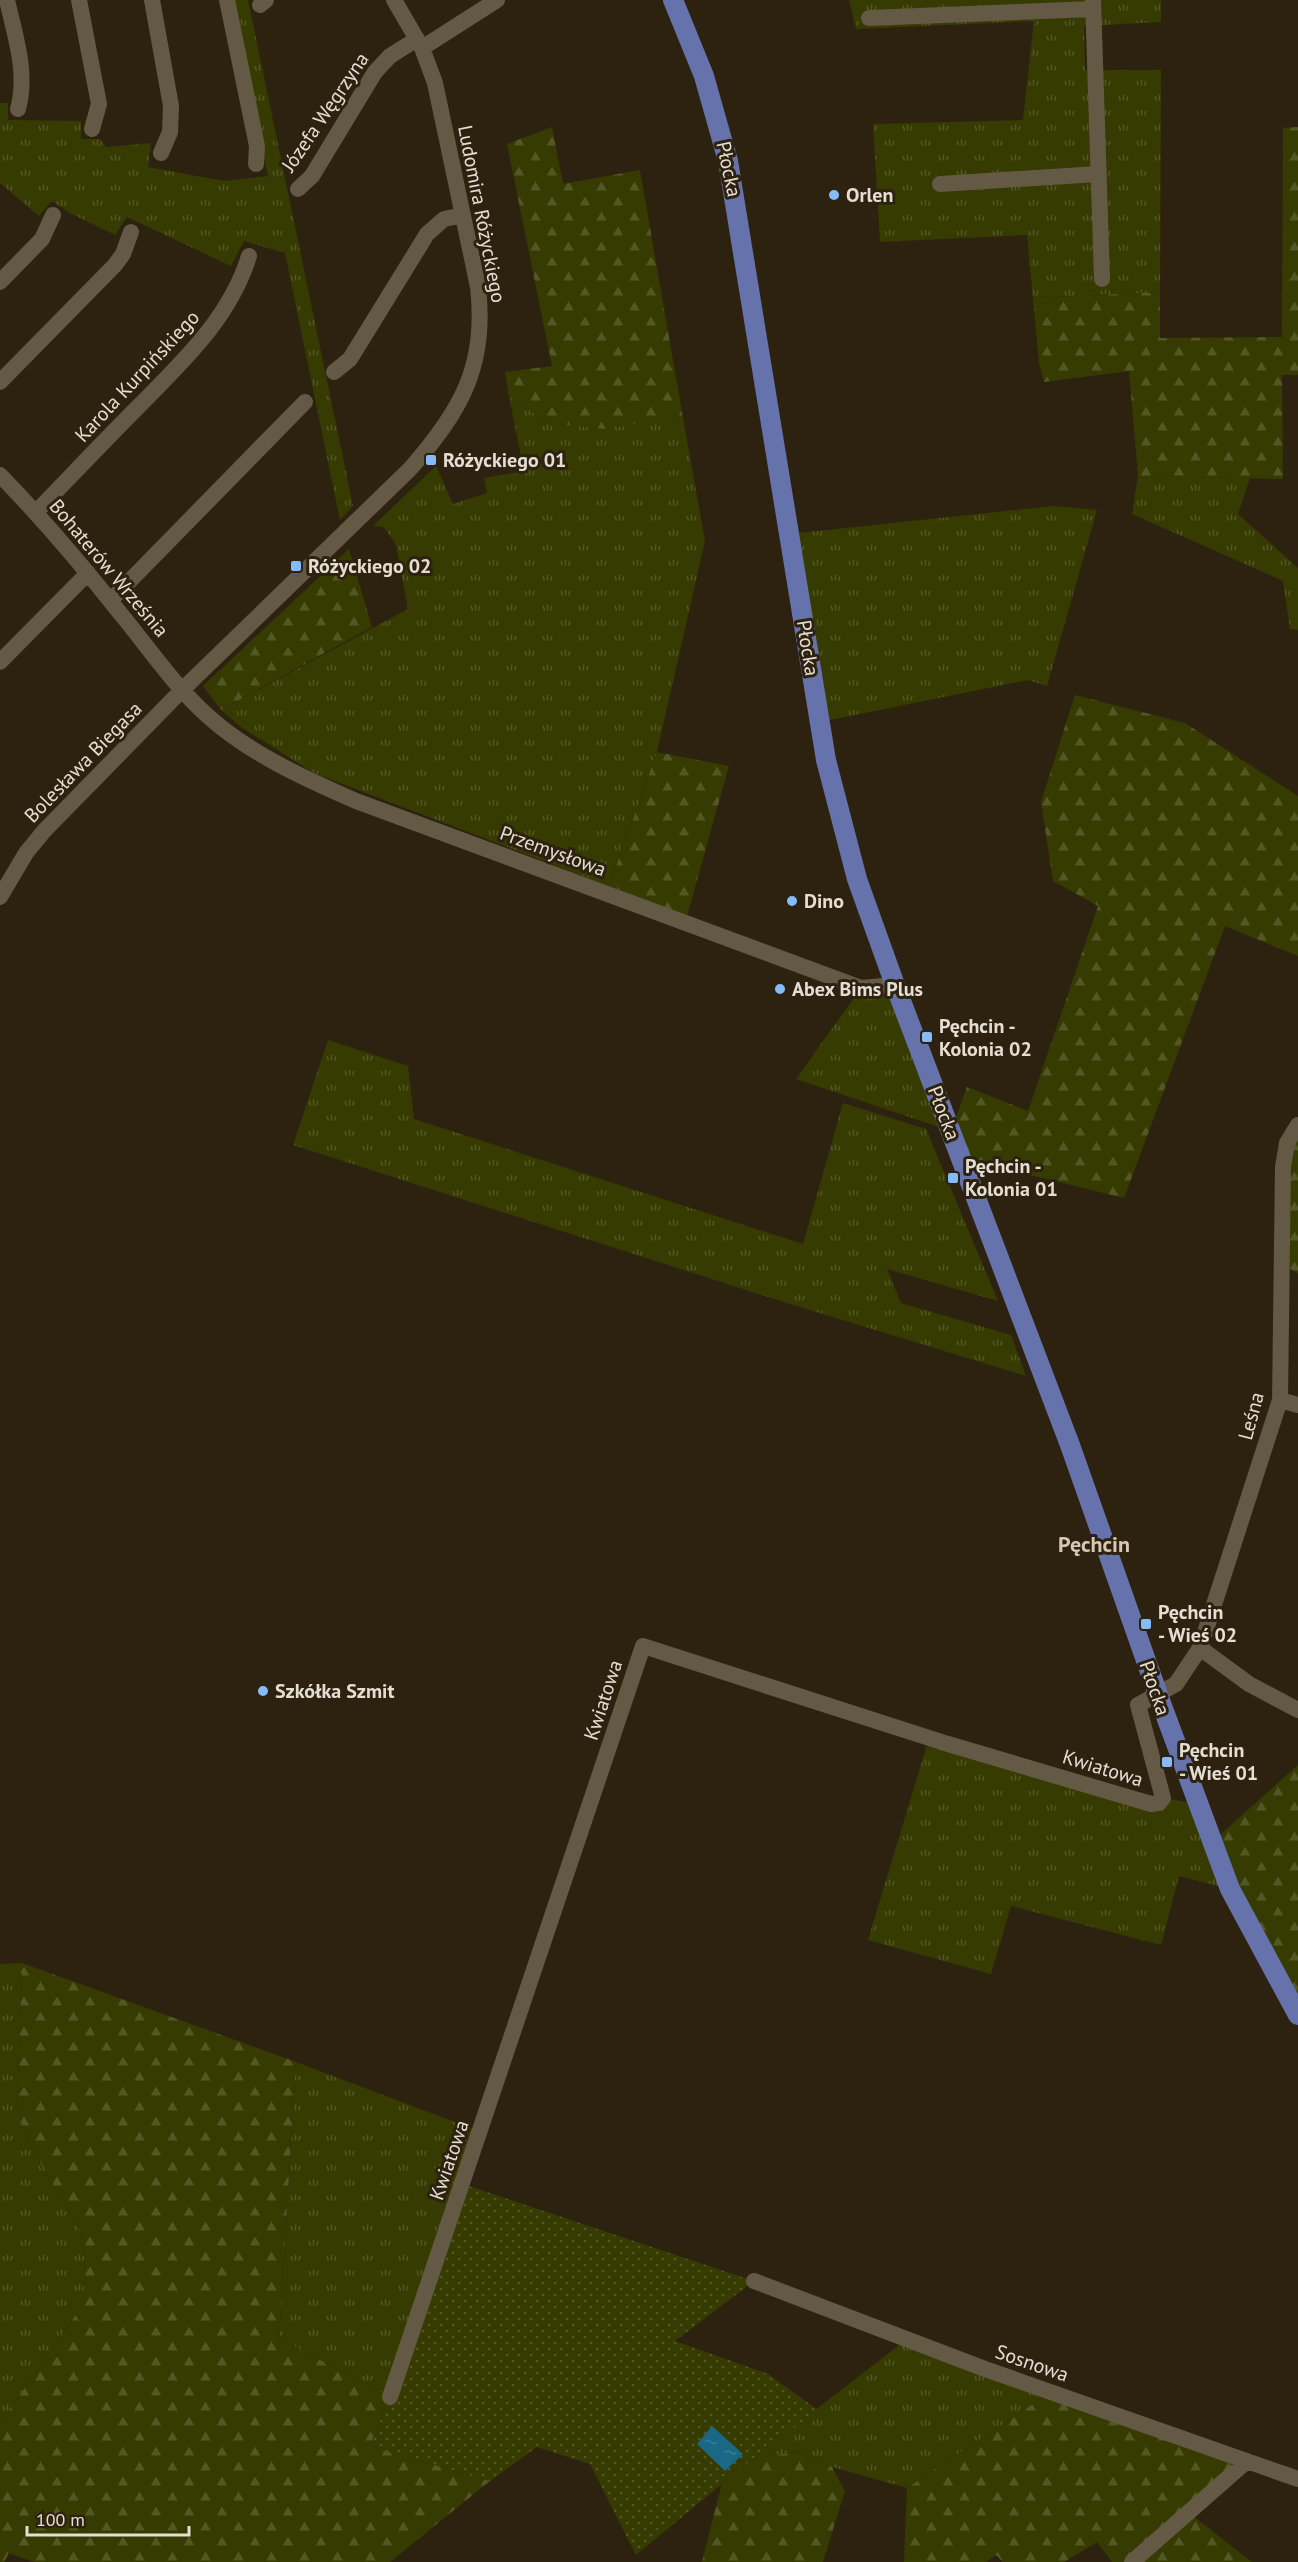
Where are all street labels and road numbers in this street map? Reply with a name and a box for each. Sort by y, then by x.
street label: Józefa Węgrzyna [275,47,374,177]
street label: Ludomira Różyckiego [452,123,512,305]
street label: Płocka [710,139,748,199]
street label: Karola Kurpińskiego [69,305,205,447]
street label: Bohaterów Września [44,494,174,642]
street label: Płocka [791,618,825,678]
street label: Bolesława Biegasa [19,696,147,828]
street label: Przemysłowa [496,820,610,882]
street label: Płocka [922,1082,966,1144]
street label: Leśna [1232,1389,1270,1443]
street label: Kwiatowa [578,1657,628,1743]
street label: Płocka [1134,1657,1176,1719]
street label: Kwiatowa [1060,1743,1146,1793]
street label: Kwiatowa [423,2117,475,2203]
street label: Sosnowa [992,2338,1072,2388]

